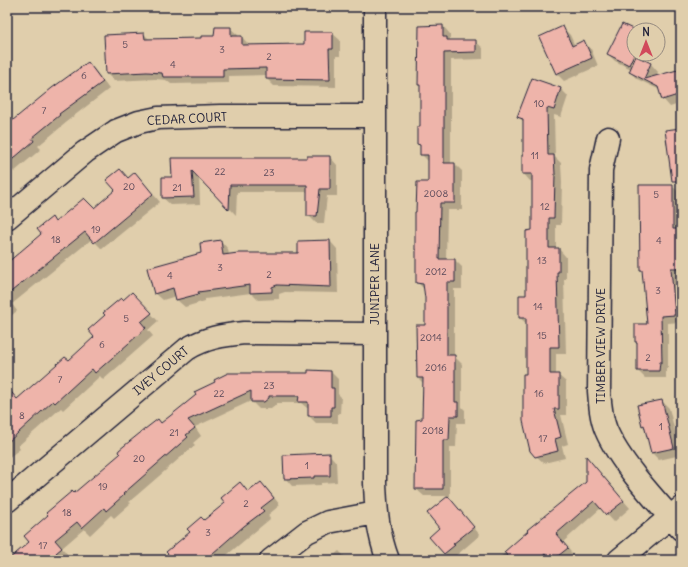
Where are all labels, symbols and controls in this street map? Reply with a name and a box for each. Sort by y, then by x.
north arrow [626,22,666,62]
text: N [642,25,650,39]
house number: 5 [122,38,128,51]
house number: 3 [219,43,225,56]
house number: 2 [266,50,272,63]
house number: 4 [170,58,176,71]
house number: 6 [81,69,87,82]
house number: 10 [534,97,544,110]
house number: 7 [42,104,47,117]
street label: CEDAR COURT [146,109,227,128]
house number: 11 [531,149,539,162]
house number: 22 [215,165,226,178]
house number: 23 [263,166,275,179]
house number: 20 [123,180,135,193]
house number: 21 [172,181,182,194]
house number: 2008 [424,187,448,200]
house number: 5 [653,188,659,201]
house number: 12 [540,200,550,213]
house number: 19 [91,223,101,236]
house number: 18 [51,233,61,246]
house number: 4 [656,234,662,247]
street label: JUNIPER LANE [367,243,382,325]
house number: 13 [537,254,547,267]
house number: 3 [217,261,223,274]
house number: 2012 [425,265,447,278]
house number: 2 [266,268,272,281]
house number: 4 [167,269,173,282]
house number: 3 [655,284,661,297]
street label: TIMBER VIEW DRIVE [593,288,608,404]
house number: 14 [533,300,543,313]
house number: 5 [123,312,129,325]
house number: 15 [537,329,547,342]
house number: 2014 [420,331,442,344]
house number: 6 [99,338,105,351]
street label: IVEY COURT [130,343,192,398]
house number: 2 [645,351,651,364]
house number: 2016 [425,361,447,374]
house number: 7 [58,373,63,386]
house number: 23 [263,379,275,392]
house number: 22 [214,387,225,400]
house number: 16 [534,387,544,400]
house number: 8 [19,409,25,422]
house number: 1 [659,420,663,433]
house number: 2018 [422,424,444,437]
house number: 21 [169,426,179,439]
house number: 17 [539,432,548,445]
house number: 20 [133,452,145,465]
house number: 1 [305,459,309,472]
house number: 19 [98,480,108,493]
house number: 2 [243,497,249,510]
house number: 18 [62,506,72,519]
house number: 3 [205,526,211,539]
house number: 17 [39,539,48,552]

